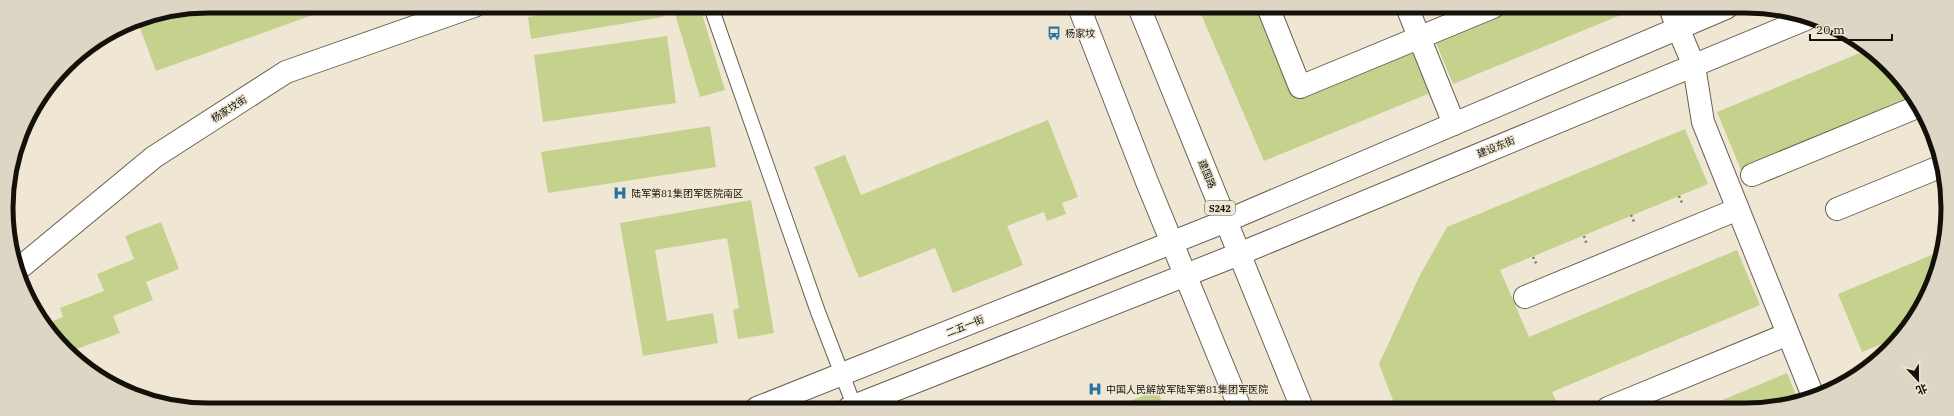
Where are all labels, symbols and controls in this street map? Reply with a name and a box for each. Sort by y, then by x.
scale bar [1810,16,1892,42]
text: 20 m [1816,22,1845,37]
bus stop icon: 杨家坟 [1046,25,1062,41]
place label: 杨家坟 [1065,27,1095,40]
street label: 杨家坟街 [209,93,249,125]
street label: 建设东街 [1475,133,1517,161]
street label: 建国路 [1195,158,1219,190]
hospital icon: 陆军第81集团军医院南区 [612,185,628,201]
place label: 陆军第81集团军医院南区 [631,187,743,200]
road number: S242 [1205,201,1235,215]
street label: 二五一街 [944,312,986,340]
north arrow [1898,360,1938,400]
hospital icon: 中国人民解放军陆军第81集团军医院 [1087,381,1103,397]
text: 北 [1914,381,1929,398]
place label: 中国人民解放军陆军第81集团军医院 [1106,383,1268,396]

